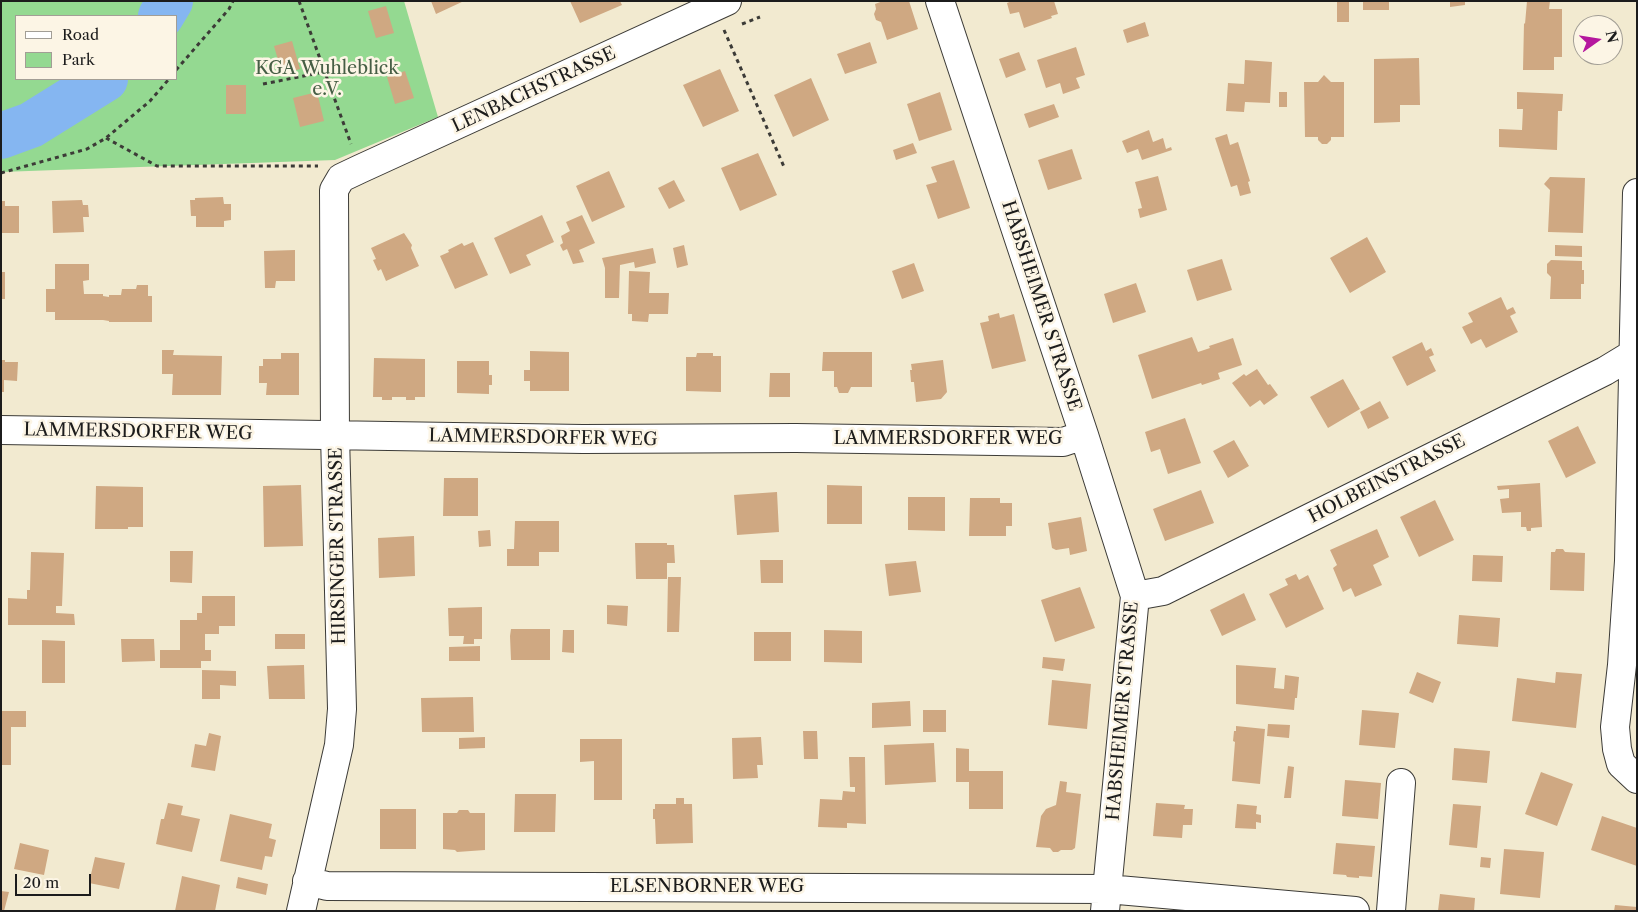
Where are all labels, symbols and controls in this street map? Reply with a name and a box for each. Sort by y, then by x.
legend [15,15,178,80]
north arrow [1573,15,1623,65]
text: Road [62,25,99,44]
text: N [1602,29,1622,45]
street label: LENBACHSTRASSE [449,43,619,137]
text: Park [62,50,95,69]
park label: KGA Wuhleblick e.V. [255,58,399,100]
street label: HABSHEIMER STRASSE [997,198,1085,414]
street label: LAMMERSDORFER WEG [23,419,253,445]
street label: LAMMERSDORFER WEG [428,425,658,451]
street label: LAMMERSDORFER WEG [834,428,1062,450]
street label: HOLBEINSTRASSE [1305,430,1469,528]
street label: HIRSINGER STRASSE [325,447,351,645]
street label: HABSHEIMER STRASSE [1103,600,1143,822]
scale bar [18,864,94,896]
text: 20 m [23,873,59,892]
street label: ELSENBORNER WEG [610,876,804,898]

